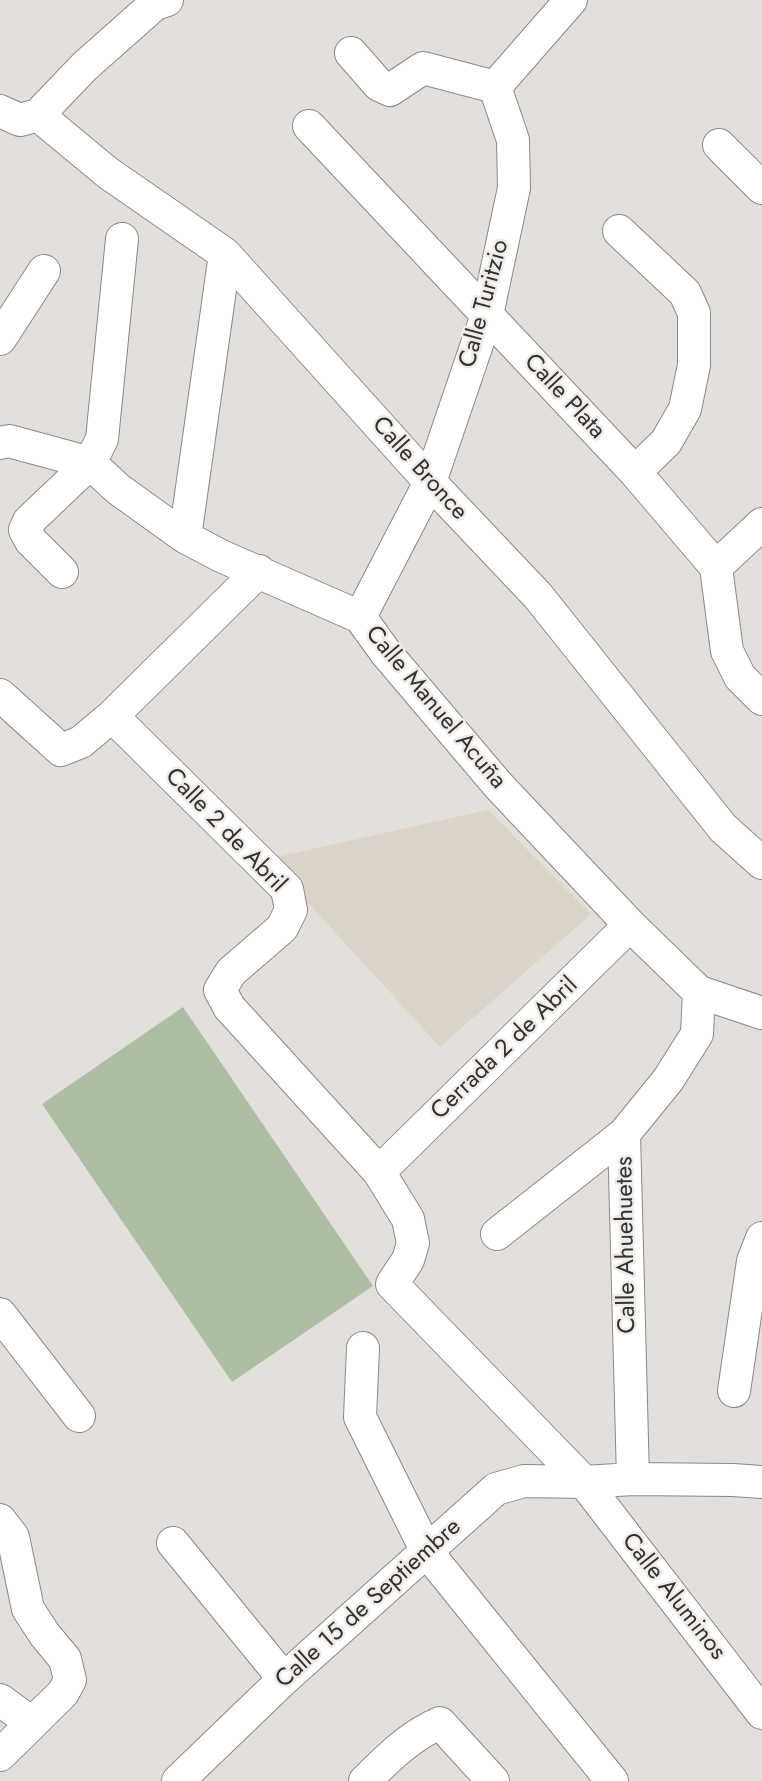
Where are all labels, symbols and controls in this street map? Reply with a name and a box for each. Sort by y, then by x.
street label: Calle Turitzio [454,237,516,371]
street label: Calle Plata [517,348,611,446]
street label: Calle Bronce [365,411,473,527]
street label: Calle Manuel Acuña [358,621,512,795]
street label: Calle 2 de Abril [158,763,292,899]
street label: Cerrada 2 de Abril [426,972,584,1126]
street label: Calle Ahuehuetes [611,1156,643,1334]
street label: Calle 15 de Septiembre [270,1513,468,1695]
street label: Calle Aluminos [615,1528,731,1666]

